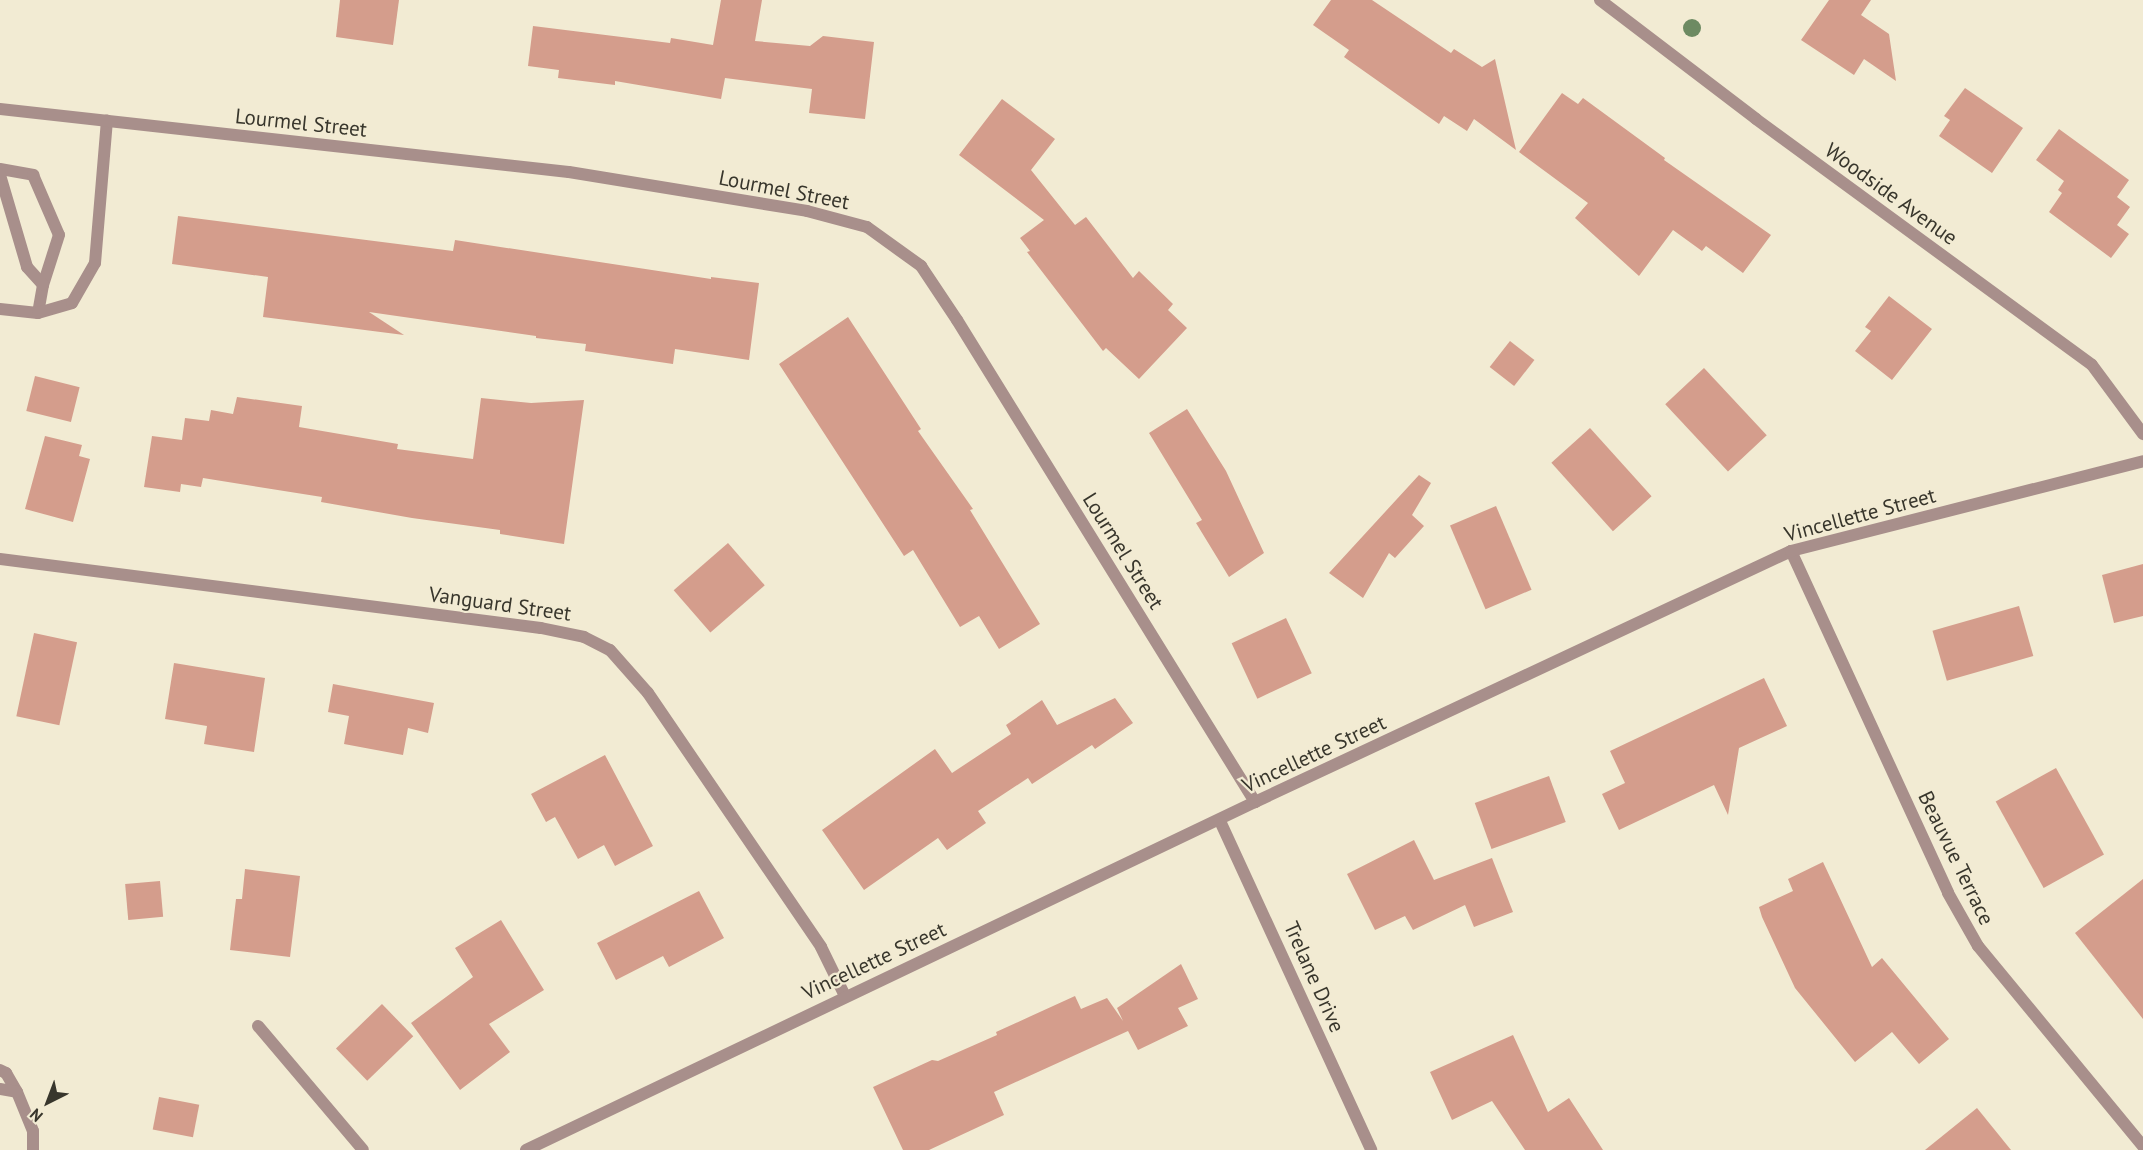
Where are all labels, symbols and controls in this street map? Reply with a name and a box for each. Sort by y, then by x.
street label: Lourmel Street [234,104,368,142]
street label: Woodside Avenue [1820,137,1962,251]
street label: Lourmel Street [717,165,851,215]
street label: Vincellette Street [1782,483,1938,547]
street label: Lourmel Street [1077,488,1169,614]
street label: Vanguard Street [427,582,573,626]
street label: Vincellette Street [1238,710,1390,798]
street label: Beauvue Terrace [1913,787,1999,929]
street label: Vincellette Street [798,917,950,1005]
street label: Trelane Drive [1278,918,1350,1036]
north arrow [18,1072,78,1132]
text: N [25,1104,47,1126]

